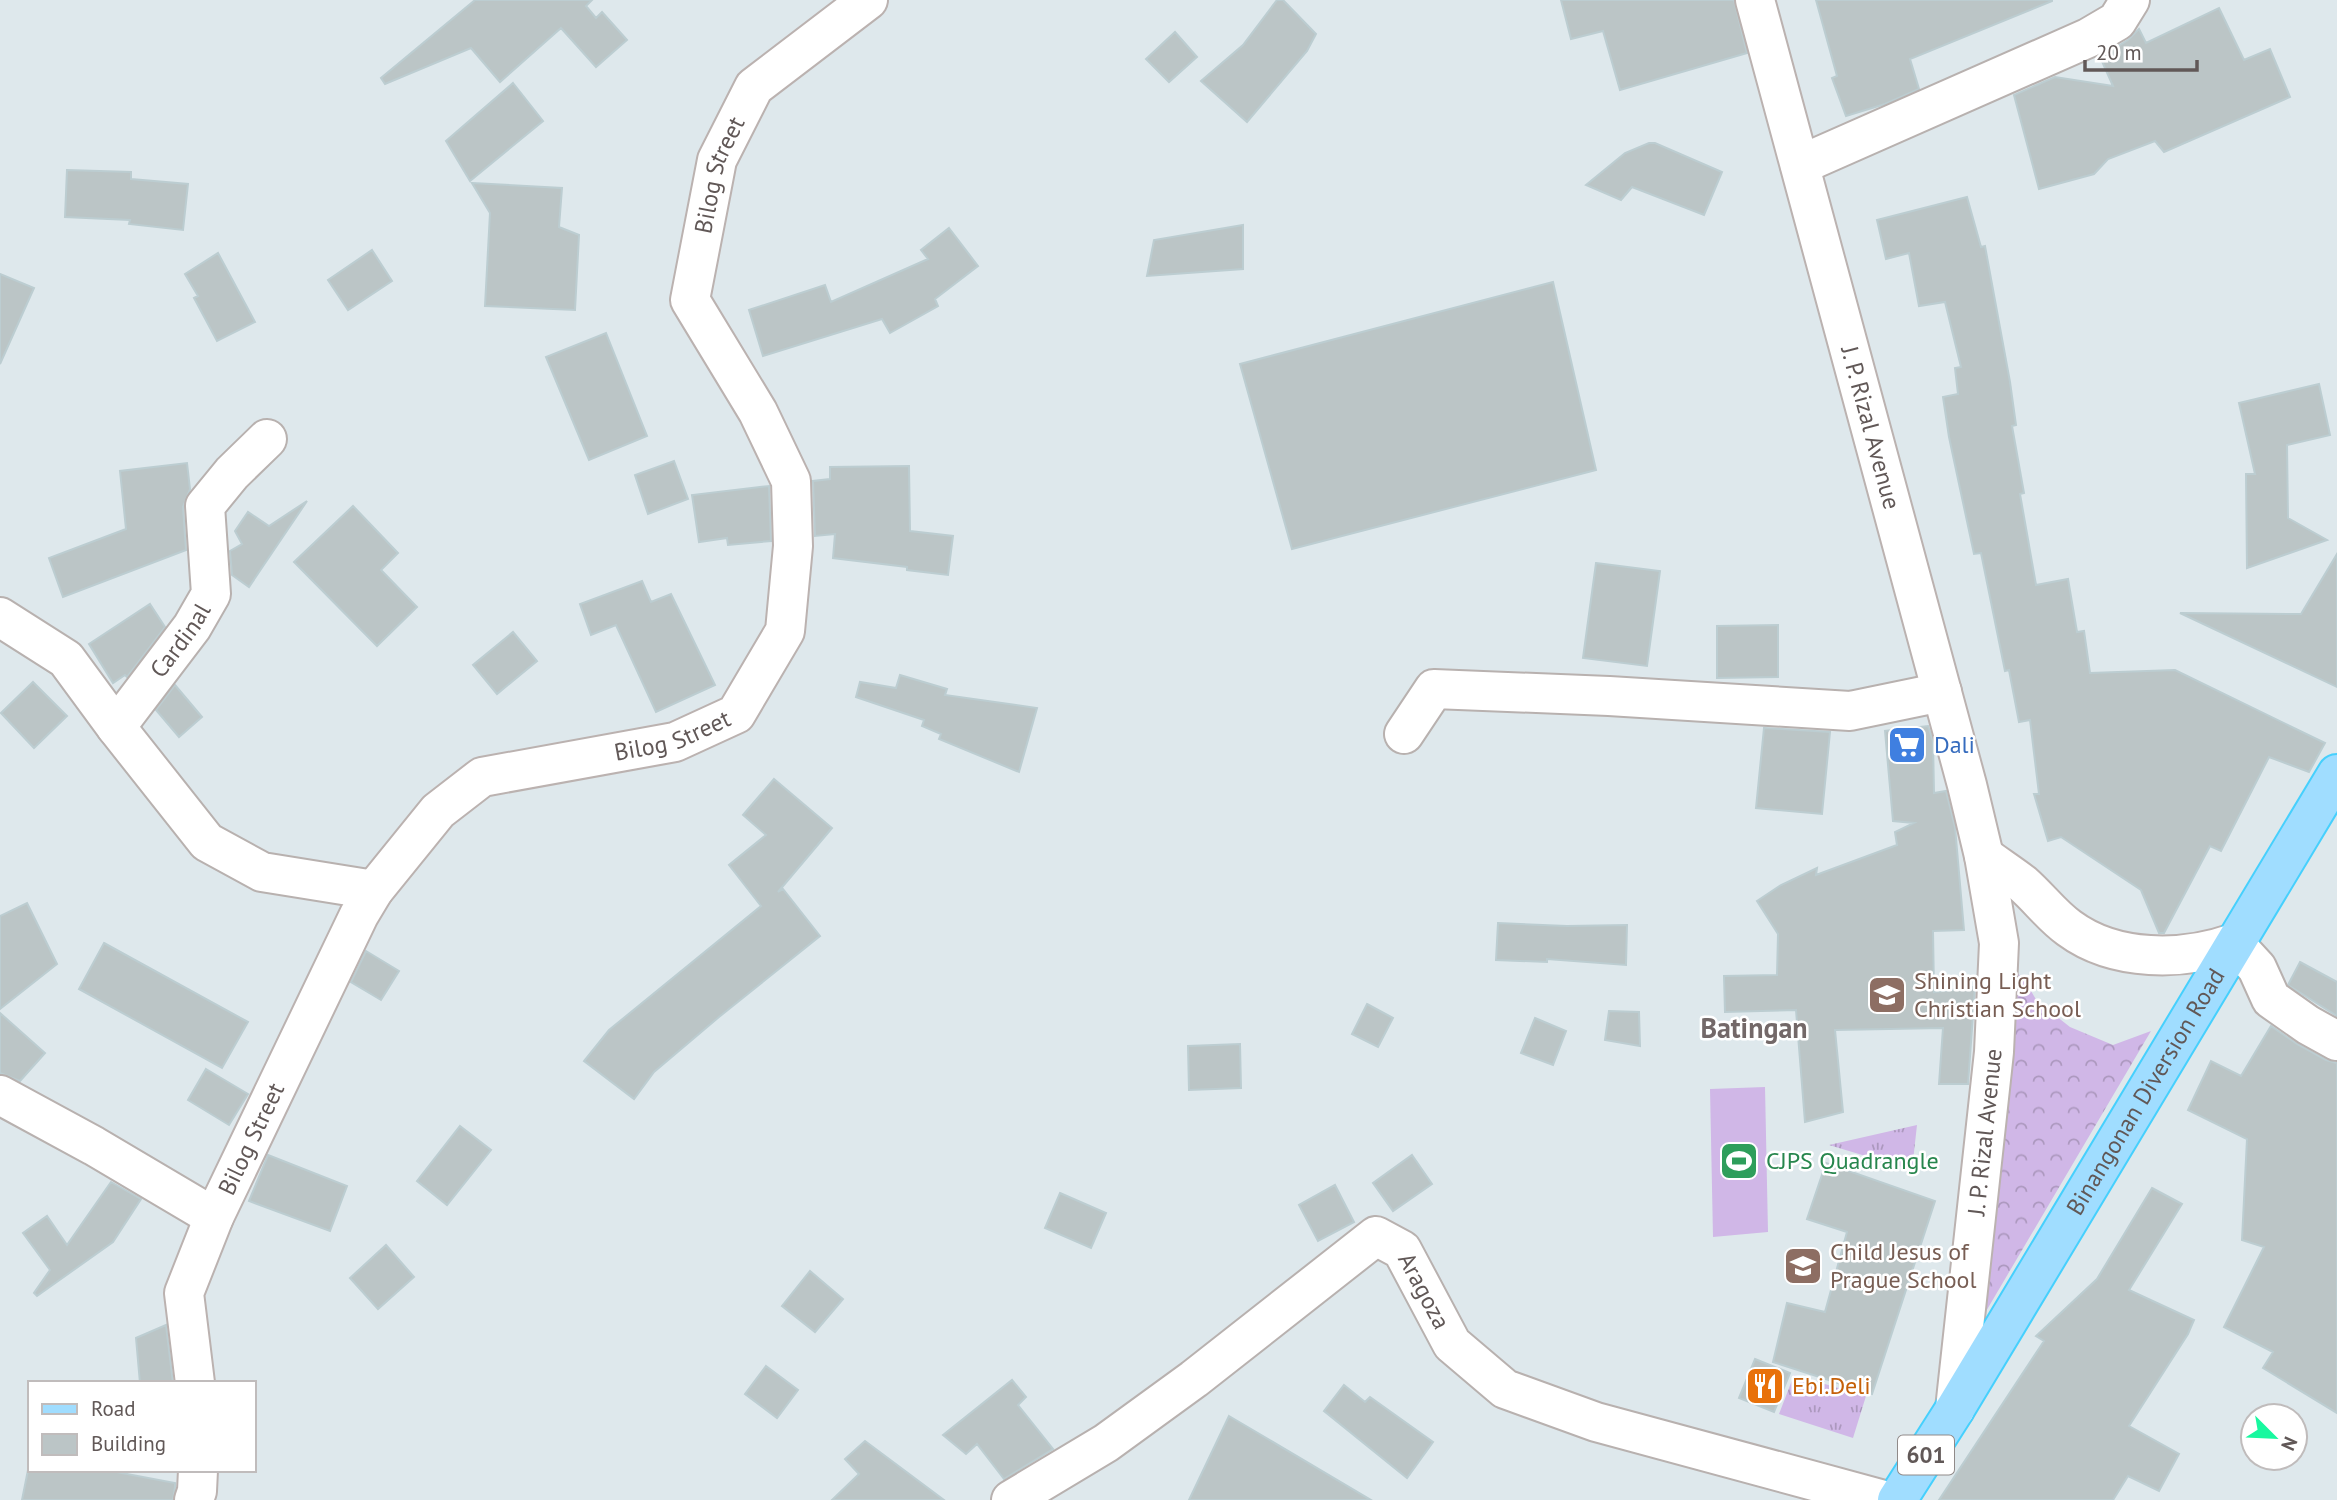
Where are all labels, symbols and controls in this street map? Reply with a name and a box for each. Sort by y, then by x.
scale bar [2085,28,2197,72]
text: 20 m [2096,39,2142,66]
street label: Bilog Street [687,111,751,236]
street label: J. P. Rizal Avenue [1834,342,1908,513]
street label: Cardinal [143,598,217,684]
street label: Bilog Street [612,703,735,768]
supermarket icon: Dali [1886,724,1928,766]
place label: Dali [1934,729,1975,760]
street label: Binangonan Diversion Road [2059,963,2231,1221]
place label: Shining Light Christian School [1914,965,2081,1024]
school or university icon: Shining Light Christian School [1866,974,1908,1016]
district label: Batingan [1700,1009,1808,1046]
street label: J. P. Rizal Avenue [1960,1047,2009,1218]
street label: Bilog Street [211,1077,291,1200]
sports icon: CJPS Quadrangle [1718,1140,1760,1182]
place label: CJPS Quadrangle [1766,1145,1939,1176]
place label: Child Jesus of Prague School [1830,1236,1977,1295]
school or university icon: Child Jesus of Prague School [1782,1245,1824,1287]
street label: Aragoza [1391,1247,1457,1334]
restaurant icon: Ebi.Deli [1744,1365,1786,1407]
place label: Ebi.Deli [1792,1370,1871,1401]
legend [28,1381,256,1472]
text: Road [91,1395,135,1422]
north arrow [2239,1402,2309,1472]
text: Building [91,1430,166,1457]
text: N [2276,1433,2303,1454]
road number: 601 [1898,1436,1954,1474]

